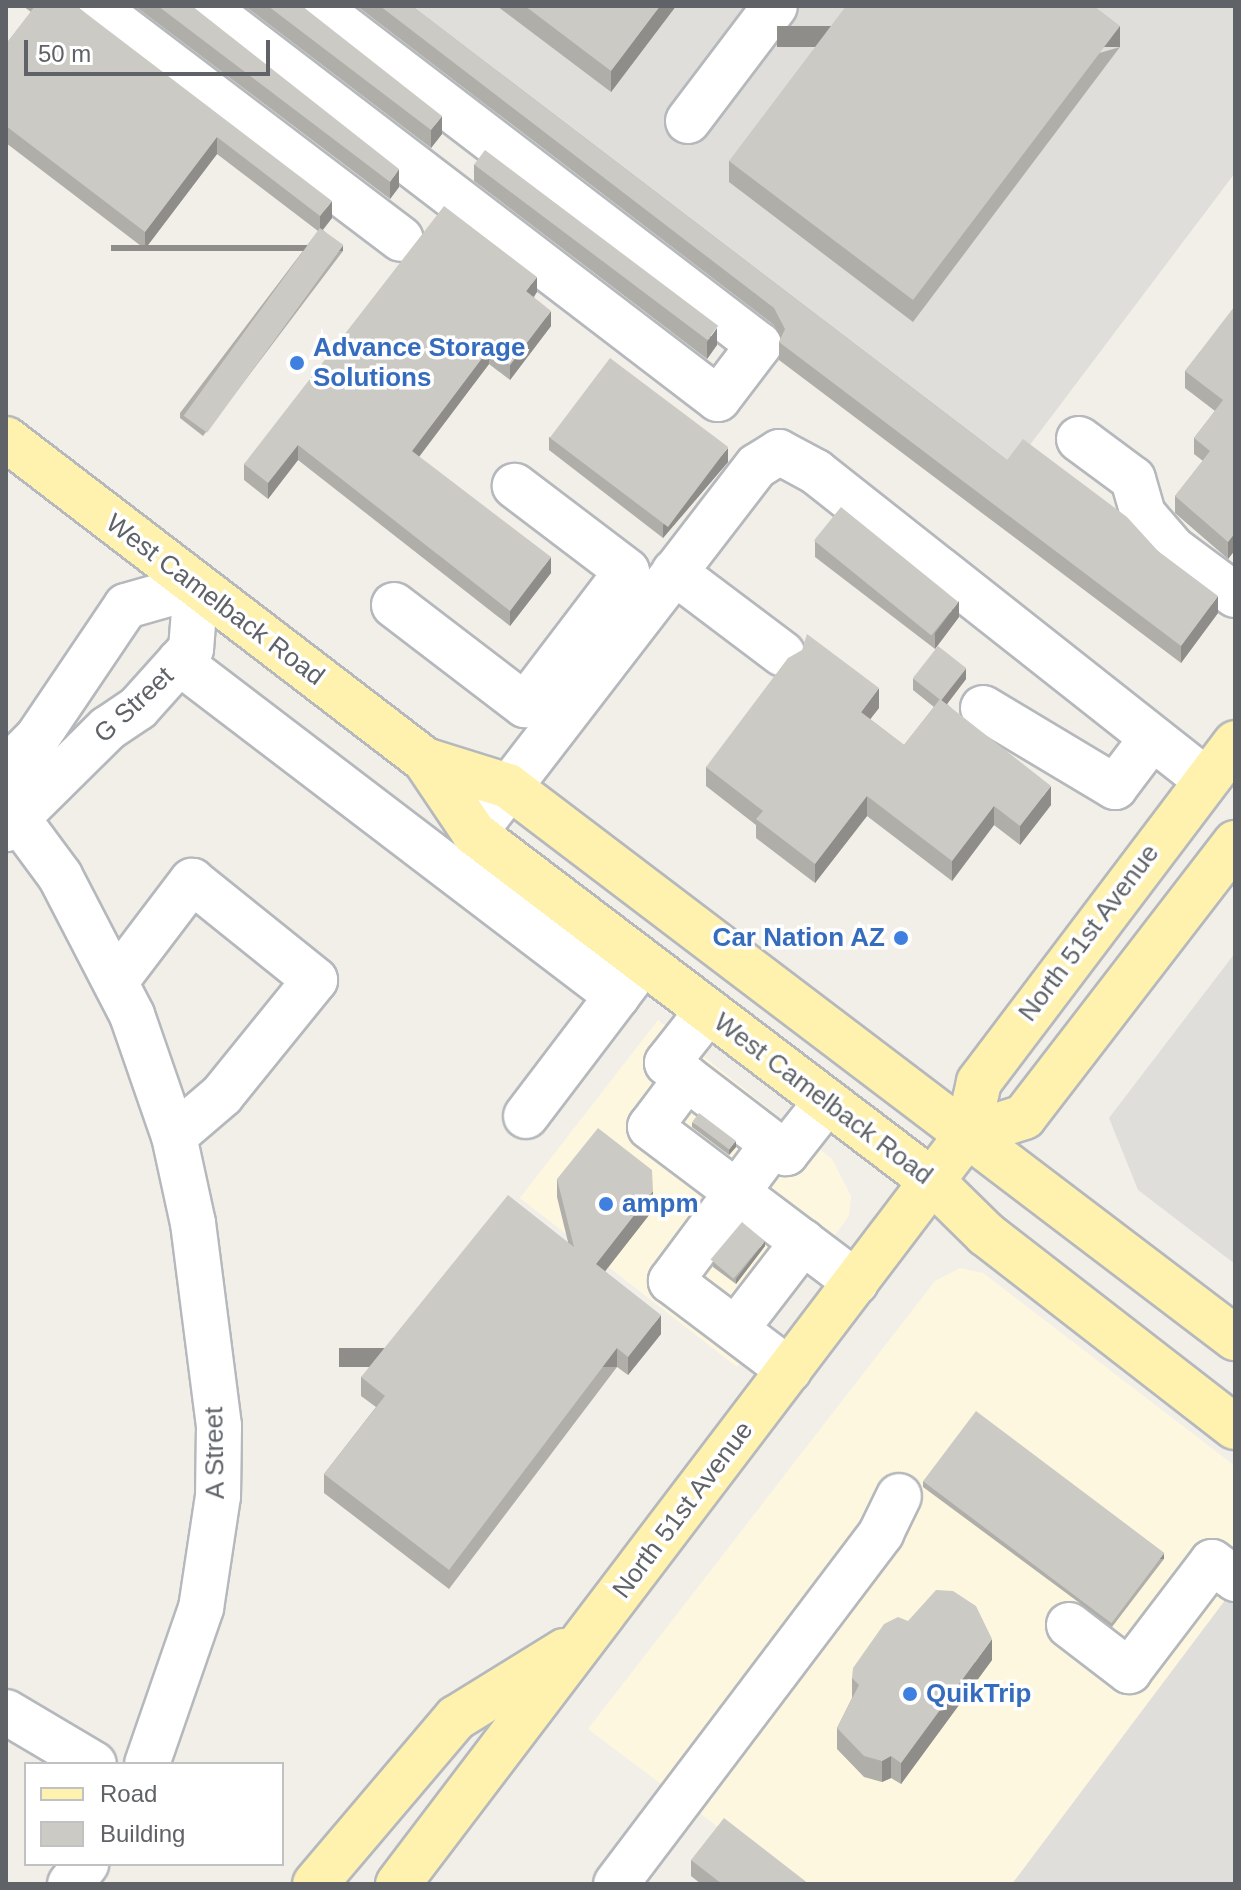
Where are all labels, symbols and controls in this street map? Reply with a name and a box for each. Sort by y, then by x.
scale bar [28,24,274,74]
text: 50 m [38,40,91,67]
place label: Advance Storage Solutions [313,332,525,394]
marker: Advance Storage Solutions [288,354,306,372]
street label: West Camelback Road [100,508,330,692]
street label: G Street [88,661,180,749]
street label: North 51st Avenue [1012,838,1166,1028]
place label: Car Nation AZ [712,922,885,954]
marker: Car Nation AZ [892,929,910,947]
street label: West Camelback Road [708,1007,938,1191]
place label: ampm [622,1188,699,1220]
marker: ampm [597,1195,615,1213]
street label: A Street [199,1406,231,1500]
street label: North 51st Avenue [606,1415,760,1605]
place label: QuikTrip [926,1678,1031,1710]
marker: QuikTrip [901,1685,919,1703]
legend [24,1762,284,1866]
text: Road [100,1780,157,1807]
text: Building [100,1820,185,1847]

